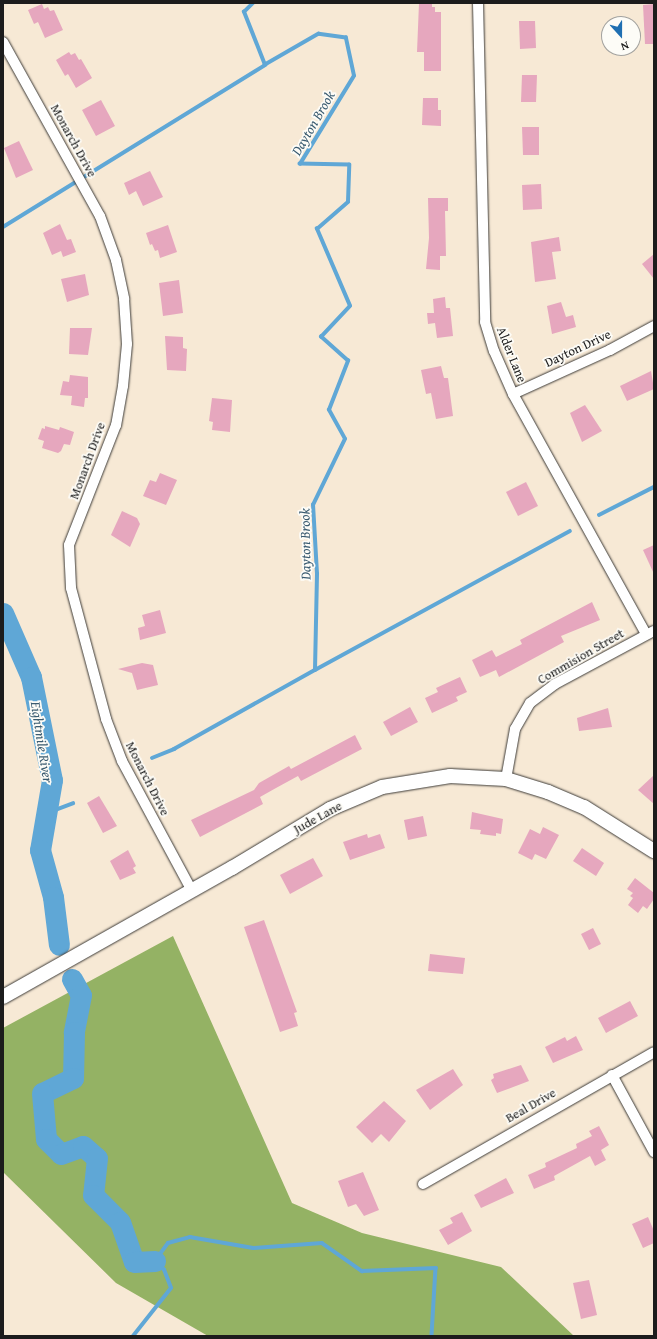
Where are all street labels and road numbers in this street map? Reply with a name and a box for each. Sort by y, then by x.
street label: Monarch Drive [47,102,99,180]
street label: Alder Lane [493,325,529,385]
street label: Dayton Drive [542,327,614,371]
street label: Monarch Drive [67,420,109,502]
street label: Commision Street [535,626,627,688]
street label: Monarch Drive [122,739,172,819]
street label: Jude Lane [291,798,345,838]
street label: Beal Drive [503,1085,559,1127]

